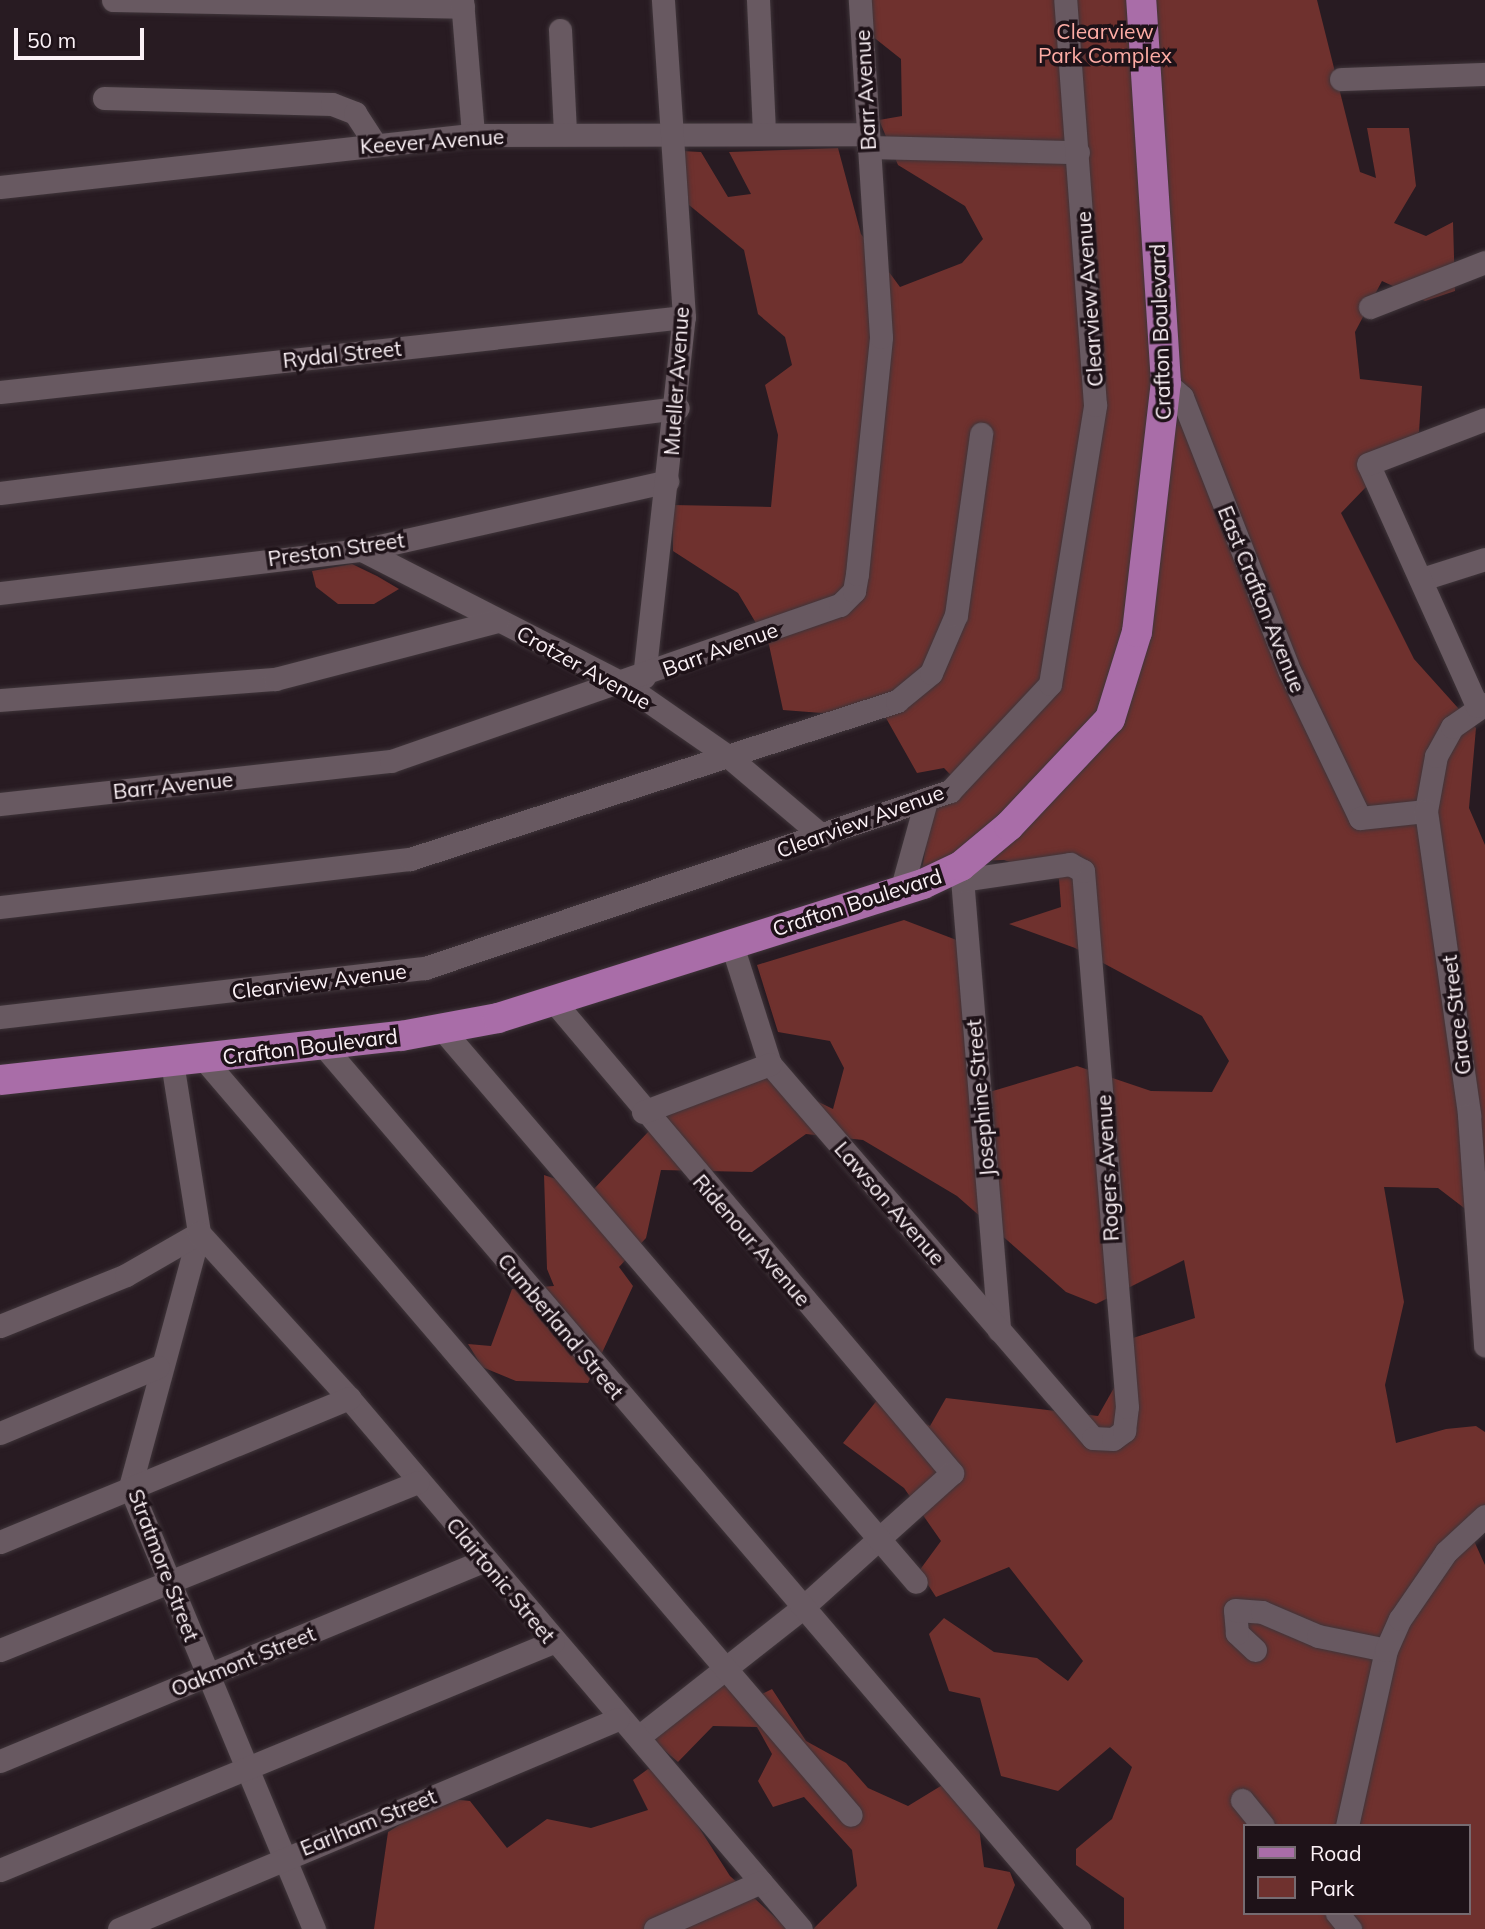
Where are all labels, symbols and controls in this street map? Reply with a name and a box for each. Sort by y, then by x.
scale bar [18,14,147,58]
park label: Clearview Park Complex [1038,18,1172,68]
text: 50 m [27,27,76,53]
street label: Barr Avenue [849,29,881,151]
street label: Keever Avenue [359,123,505,159]
street label: Clearview Avenue [1070,210,1108,388]
street label: Crafton Boulevard [1144,243,1176,421]
street label: Mueller Avenue [658,306,694,456]
street label: Rydal Street [281,335,403,373]
street label: East Crafton Avenue [1213,502,1311,696]
street label: Preston Street [266,527,406,571]
street label: Barr Avenue [659,617,781,681]
street label: Crotzer Avenue [513,620,655,714]
street label: Barr Avenue [112,766,234,804]
street label: Clearview Avenue [773,779,947,863]
street label: Crafton Boulevard [769,863,945,941]
street label: Grace Street [1436,954,1476,1076]
street label: Clearview Avenue [230,958,408,1004]
street label: Josephine Street [961,1018,999,1178]
street label: Crafton Boulevard [221,1023,399,1069]
street label: Rogers Avenue [1091,1094,1123,1242]
street label: Lawson Avenue [830,1136,950,1270]
street label: Ridenour Avenue [688,1169,816,1311]
street label: Cumberland Street [493,1248,629,1404]
street label: Stratmore Street [123,1485,205,1645]
street label: Clairtonic Street [441,1512,561,1648]
street label: Oakmont Street [167,1621,319,1701]
street label: Earlham Street [296,1783,440,1861]
legend [1244,1824,1471,1915]
text: Road [1310,1840,1361,1866]
text: Park [1310,1875,1354,1901]

